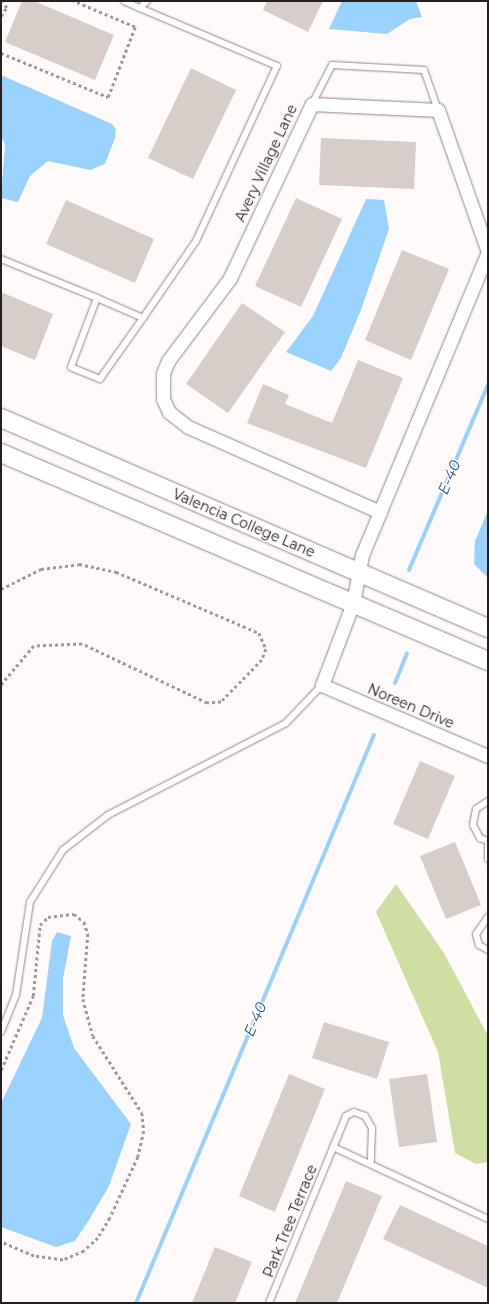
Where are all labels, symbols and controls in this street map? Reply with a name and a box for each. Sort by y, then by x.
street label: Avery Village Lane [231,102,301,224]
water label: E-40 [434,457,464,497]
street label: Valencia College Lane [170,485,318,561]
street label: Noreen Drive [365,680,457,732]
water label: E-40 [240,999,270,1039]
street label: Park Tree Terrace [260,1162,320,1280]

